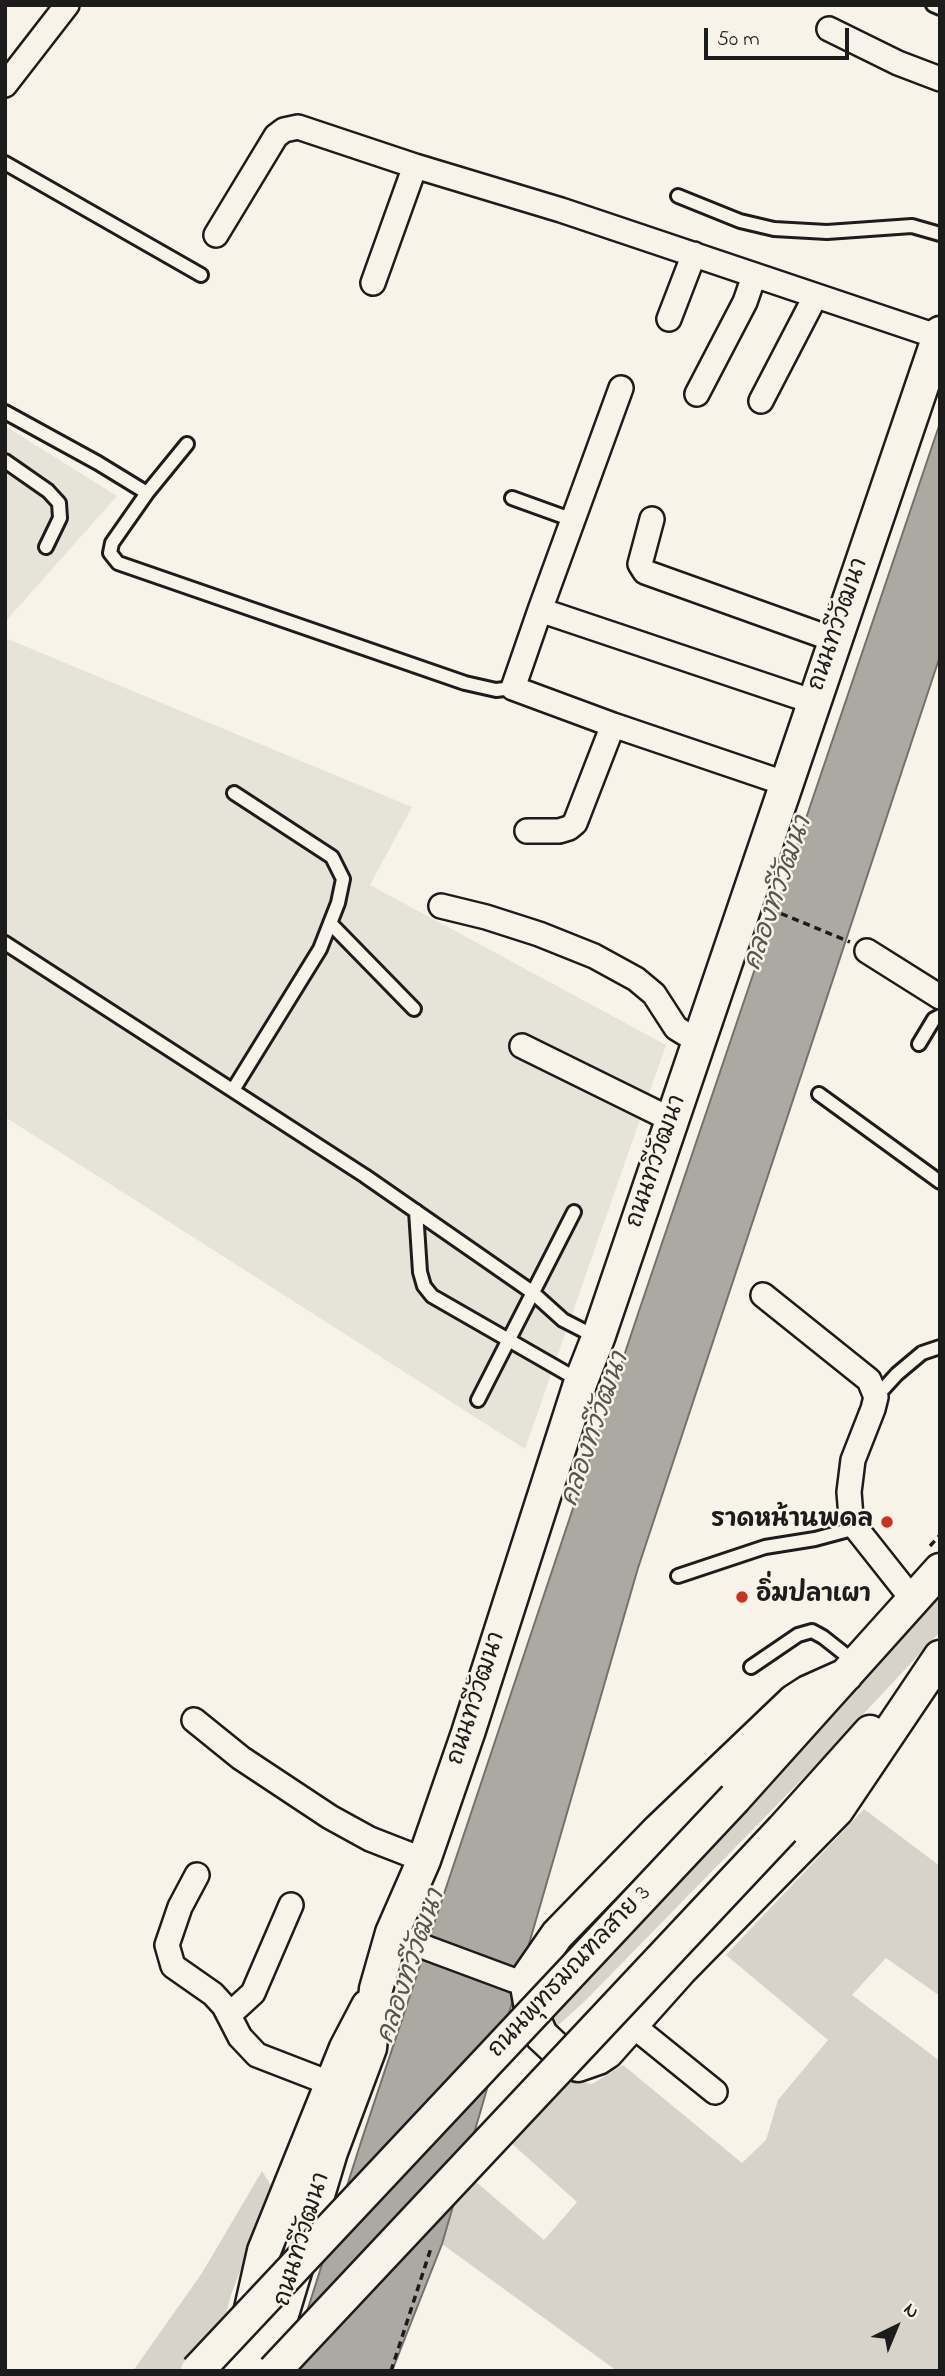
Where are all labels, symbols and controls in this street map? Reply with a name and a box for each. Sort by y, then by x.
scale bar [707,14,852,58]
text: 50 m [717,25,760,55]
street label: ถนนทวีวัฒนา [804,555,876,695]
water label: คลองทวีวัฒนา [739,813,821,975]
street label: ถนนทวีวัฒนา [622,1092,694,1232]
water label: คลองทวีวัฒนา [556,1349,638,1511]
place label: ราดหน้านพดล [711,1508,873,1536]
marker: ราดหน้านพดล [879,1514,895,1530]
place label: อิ่มปลาเผา [756,1583,871,1611]
marker: อิ่มปลาเผา [734,1589,750,1605]
street label: ถนนทวีวัฒนา [443,1629,513,1769]
street label: ถนนพุทธมณฑลสาย 3 [484,1881,658,2065]
water label: คลองทวีวัฒนา [372,1886,454,2048]
street label: ถนนทวีวัฒนา [270,2170,338,2310]
north arrow [861,2292,931,2362]
text: N [897,2297,925,2326]

